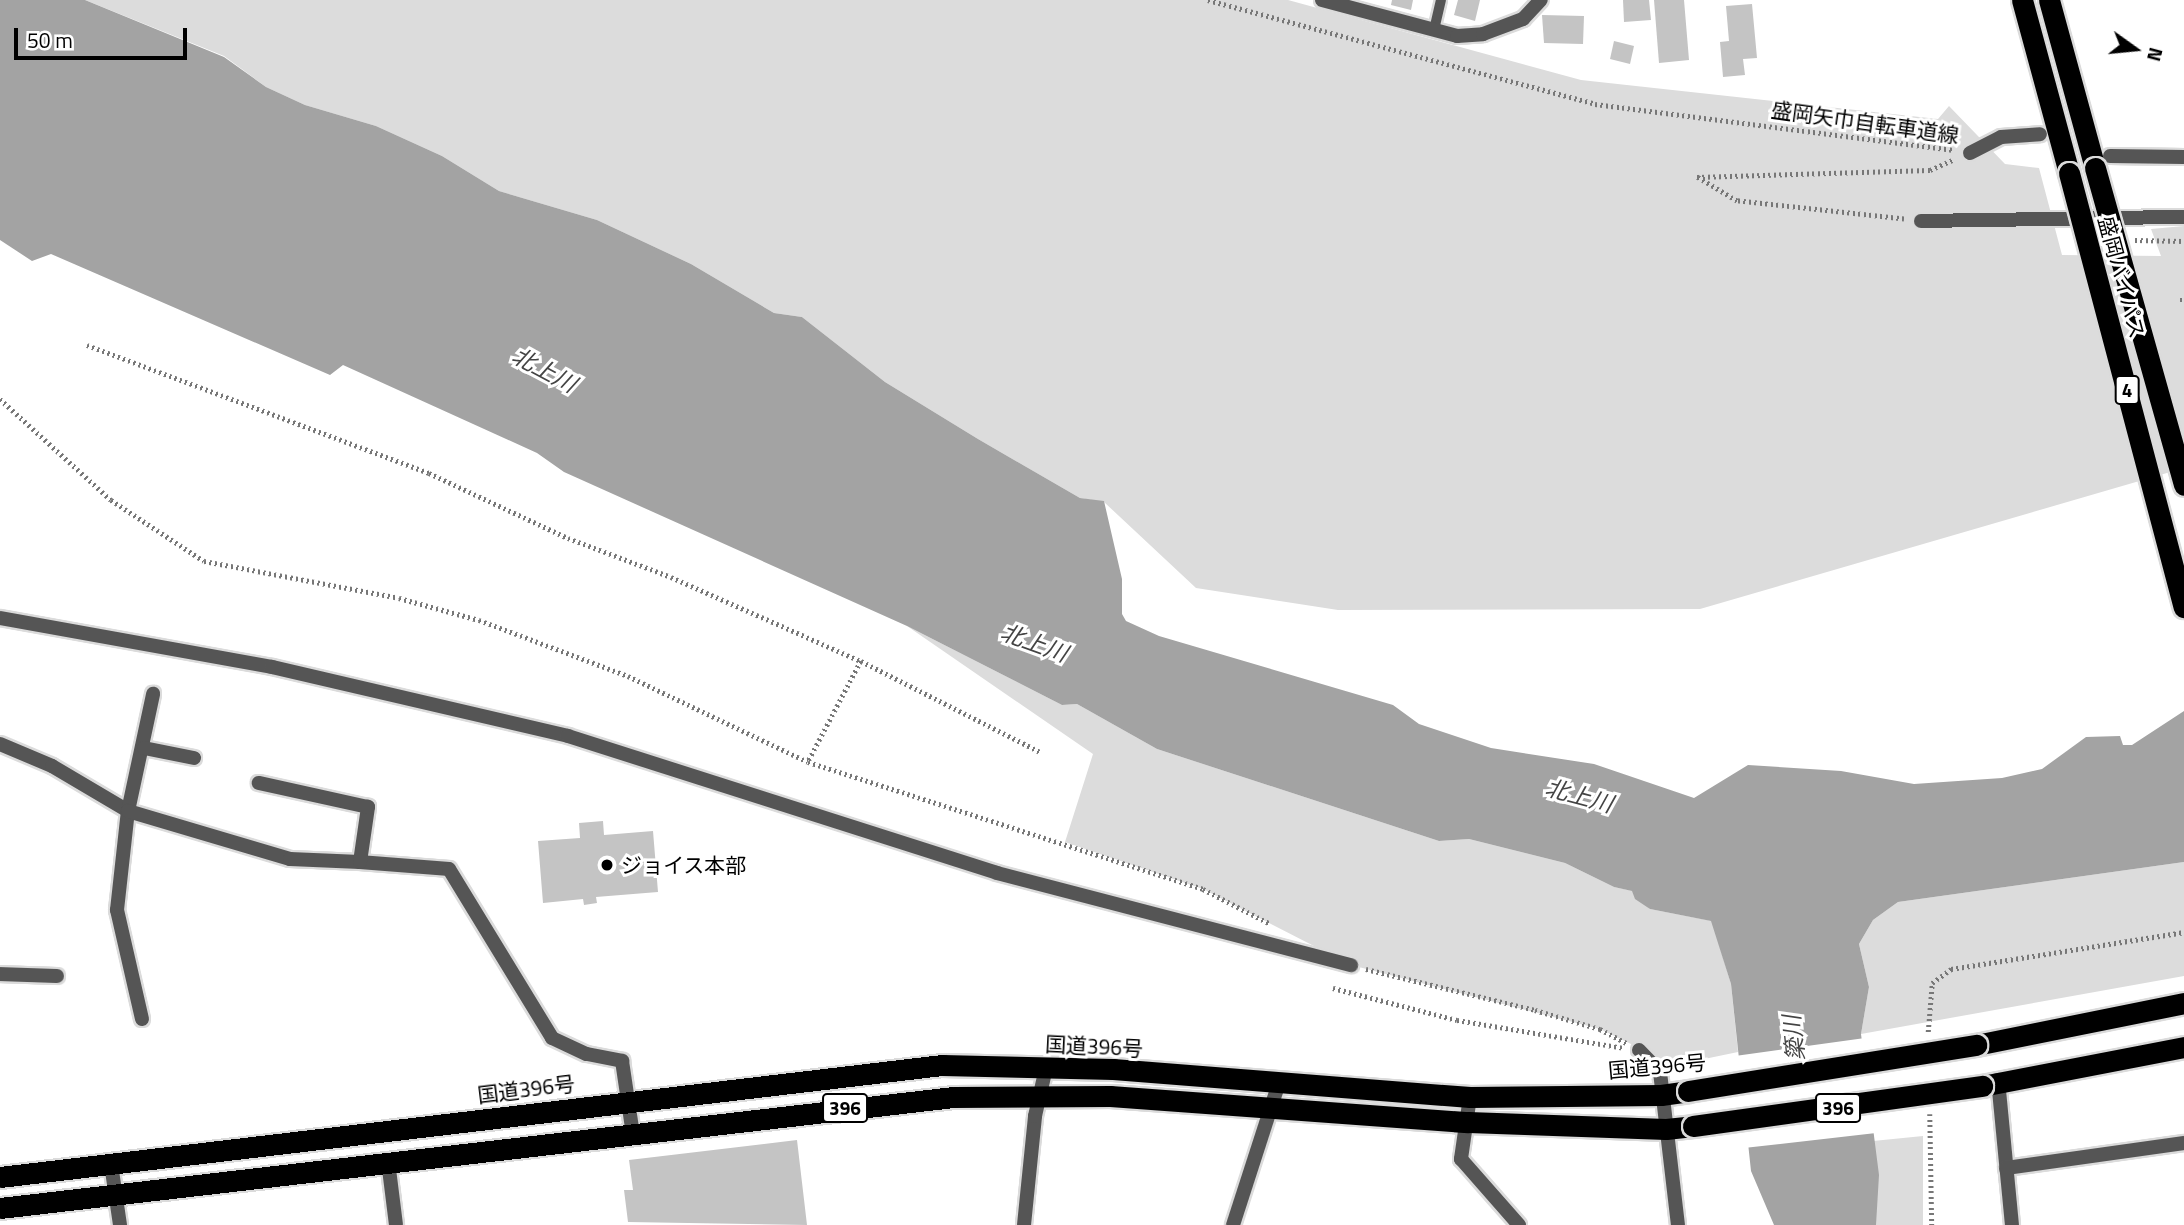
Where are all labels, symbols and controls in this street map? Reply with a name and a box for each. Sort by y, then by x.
scale bar [18,14,191,58]
north arrow [2100,14,2170,84]
text: 50 m [27,24,73,56]
text: N [2140,44,2171,65]
street label: 盛岡矢巾自転車道線 [1770,96,1960,148]
street label: 盛岡バイパス [2094,213,2150,341]
water label: 北上川 [507,342,581,398]
road number: 4 [2113,374,2141,406]
water label: 北上川 [997,618,1071,668]
water label: 北上川 [1542,774,1616,818]
place label: ジョイス本部 [621,852,747,878]
marker: ジョイス本部 [599,857,615,873]
water label: 簗川 [1778,1014,1810,1062]
street label: 国道396号 [1044,1031,1144,1061]
street label: 国道396号 [1607,1049,1707,1083]
street label: 国道396号 [476,1071,576,1107]
road number: 396 [820,1092,870,1124]
road number: 396 [1814,1092,1862,1124]

